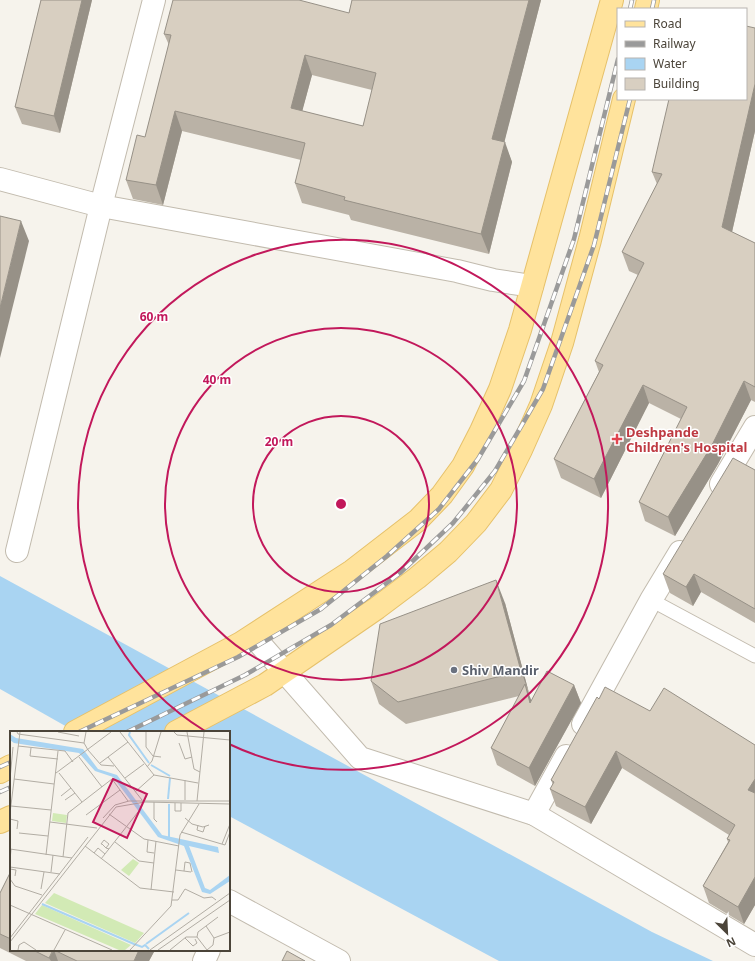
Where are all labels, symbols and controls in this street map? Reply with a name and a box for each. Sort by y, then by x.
legend [617,8,747,100]
text: Road [653,15,682,32]
text: Railway [653,35,697,52]
text: Water [653,55,687,72]
text: Building [653,75,700,92]
text: 60 m [140,308,168,325]
text: 40 m [203,371,231,388]
place label: Deshpande Children's Hospital [626,423,747,456]
text: 20 m [265,433,293,450]
marker: Deshpande Children's Hospital [611,433,623,445]
centre of rings [334,497,348,511]
place label: Shiv Mandir [462,661,539,679]
marker: Shiv Mandir [449,665,459,675]
inset map [10,731,230,951]
north arrow [707,913,747,953]
text: N [724,934,738,951]

